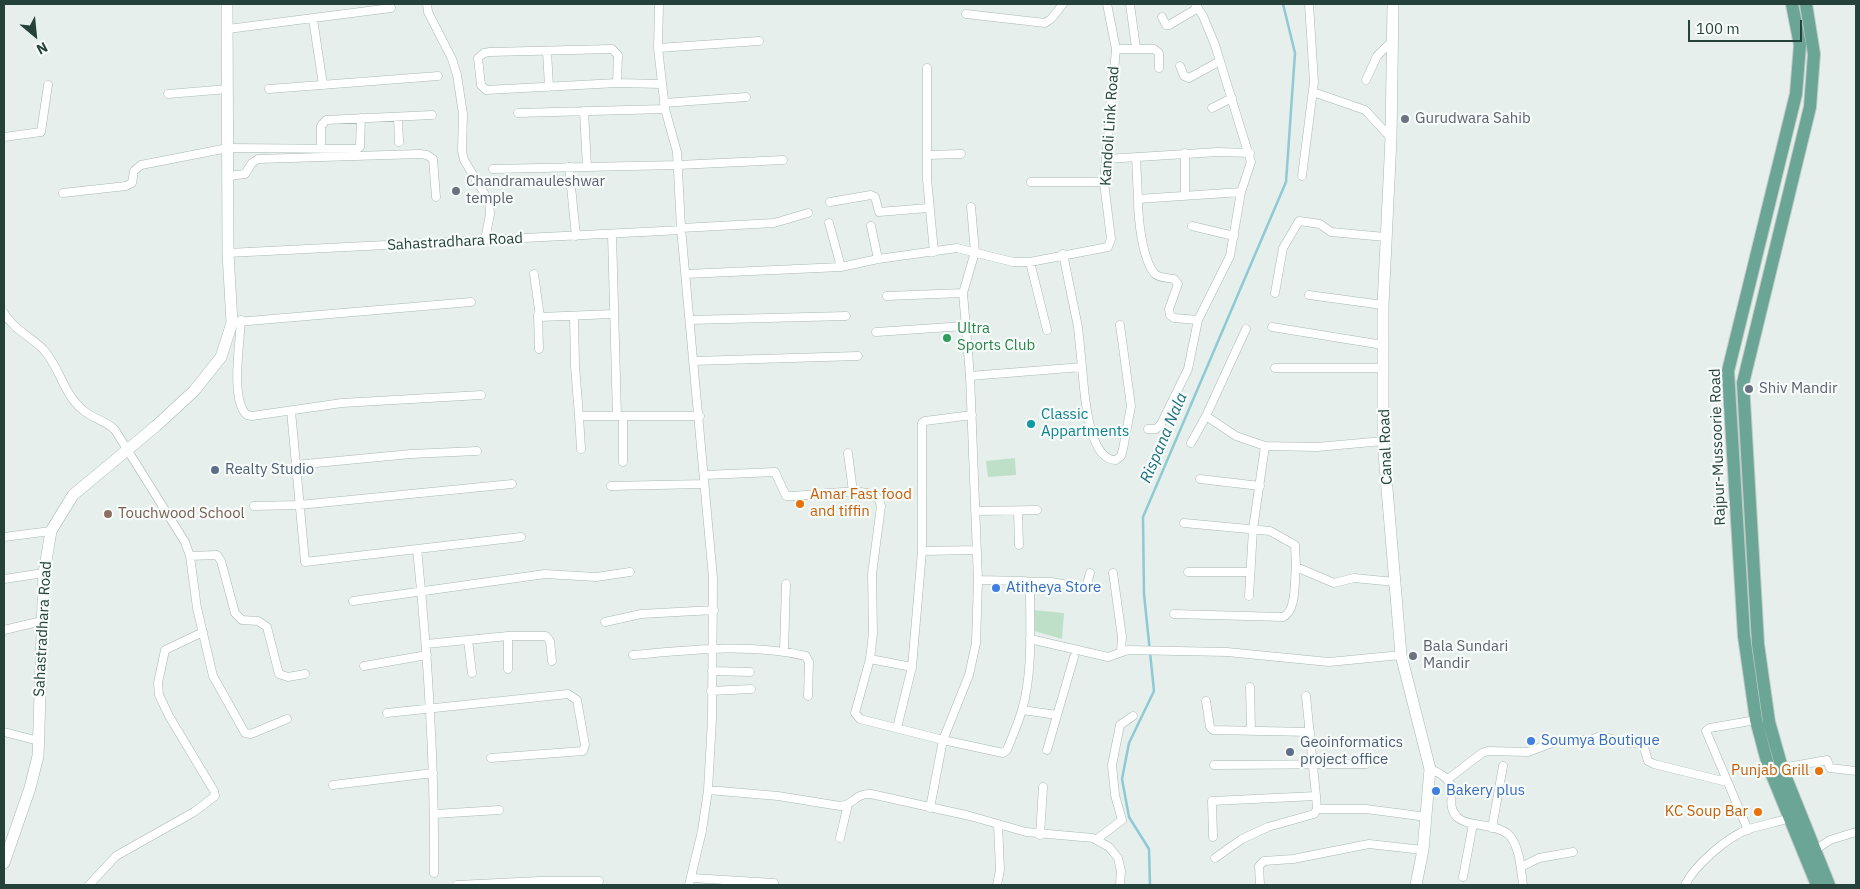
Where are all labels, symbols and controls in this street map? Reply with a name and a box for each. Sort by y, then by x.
north arrow [10,10,60,60]
scale bar [1690,10,1804,42]
text: 100 m [1696,19,1740,38]
text: N [33,38,51,59]
street label: Kandoli Link Road [1097,66,1123,186]
place label: Gurudwara Sahib [1415,110,1531,128]
marker: Gurudwara Sahib [1399,113,1411,125]
place label: Chandramauleshwar temple [466,173,605,208]
marker: Chandramauleshwar temple [450,185,462,197]
street label: Sahastradhara Road [387,229,523,255]
place label: Ultra Sports Club [957,320,1035,355]
marker: Ultra Sports Club [941,332,953,344]
street label: Rajpur-Mussoorie Road [1706,368,1730,526]
place label: Shiv Mandir [1759,380,1838,398]
marker: Shiv Mandir [1743,383,1755,395]
water label: Rispana Nala [1136,390,1192,486]
place label: Classic Appartments [1041,406,1129,441]
street label: Canal Road [1376,409,1396,485]
marker: Classic Appartments [1025,418,1037,430]
place label: Realty Studio [225,461,314,479]
marker: Realty Studio [209,464,221,476]
place label: Amar Fast food and tiffin [810,486,912,521]
marker: Amar Fast food and tiffin [794,498,806,510]
place label: Touchwood School [118,505,245,523]
marker: Touchwood School [102,508,114,520]
street label: Sahastradhara Road [30,561,56,697]
place label: Atitheya Store [1006,579,1101,597]
marker: Atitheya Store [990,582,1002,594]
place label: Bala Sundari Mandir [1423,638,1508,673]
marker: Bala Sundari Mandir [1407,650,1419,662]
place label: Soumya Boutique [1541,732,1660,750]
place label: Geoinformatics project office [1300,734,1403,769]
marker: Soumya Boutique [1525,735,1537,747]
marker: Geoinformatics project office [1284,746,1296,758]
place label: Punjab Grill [1731,762,1809,780]
marker: Punjab Grill [1813,765,1825,777]
place label: Bakery plus [1446,782,1525,800]
marker: Bakery plus [1430,785,1442,797]
place label: KC Soup Bar [1665,803,1748,821]
marker: KC Soup Bar [1752,806,1764,818]

